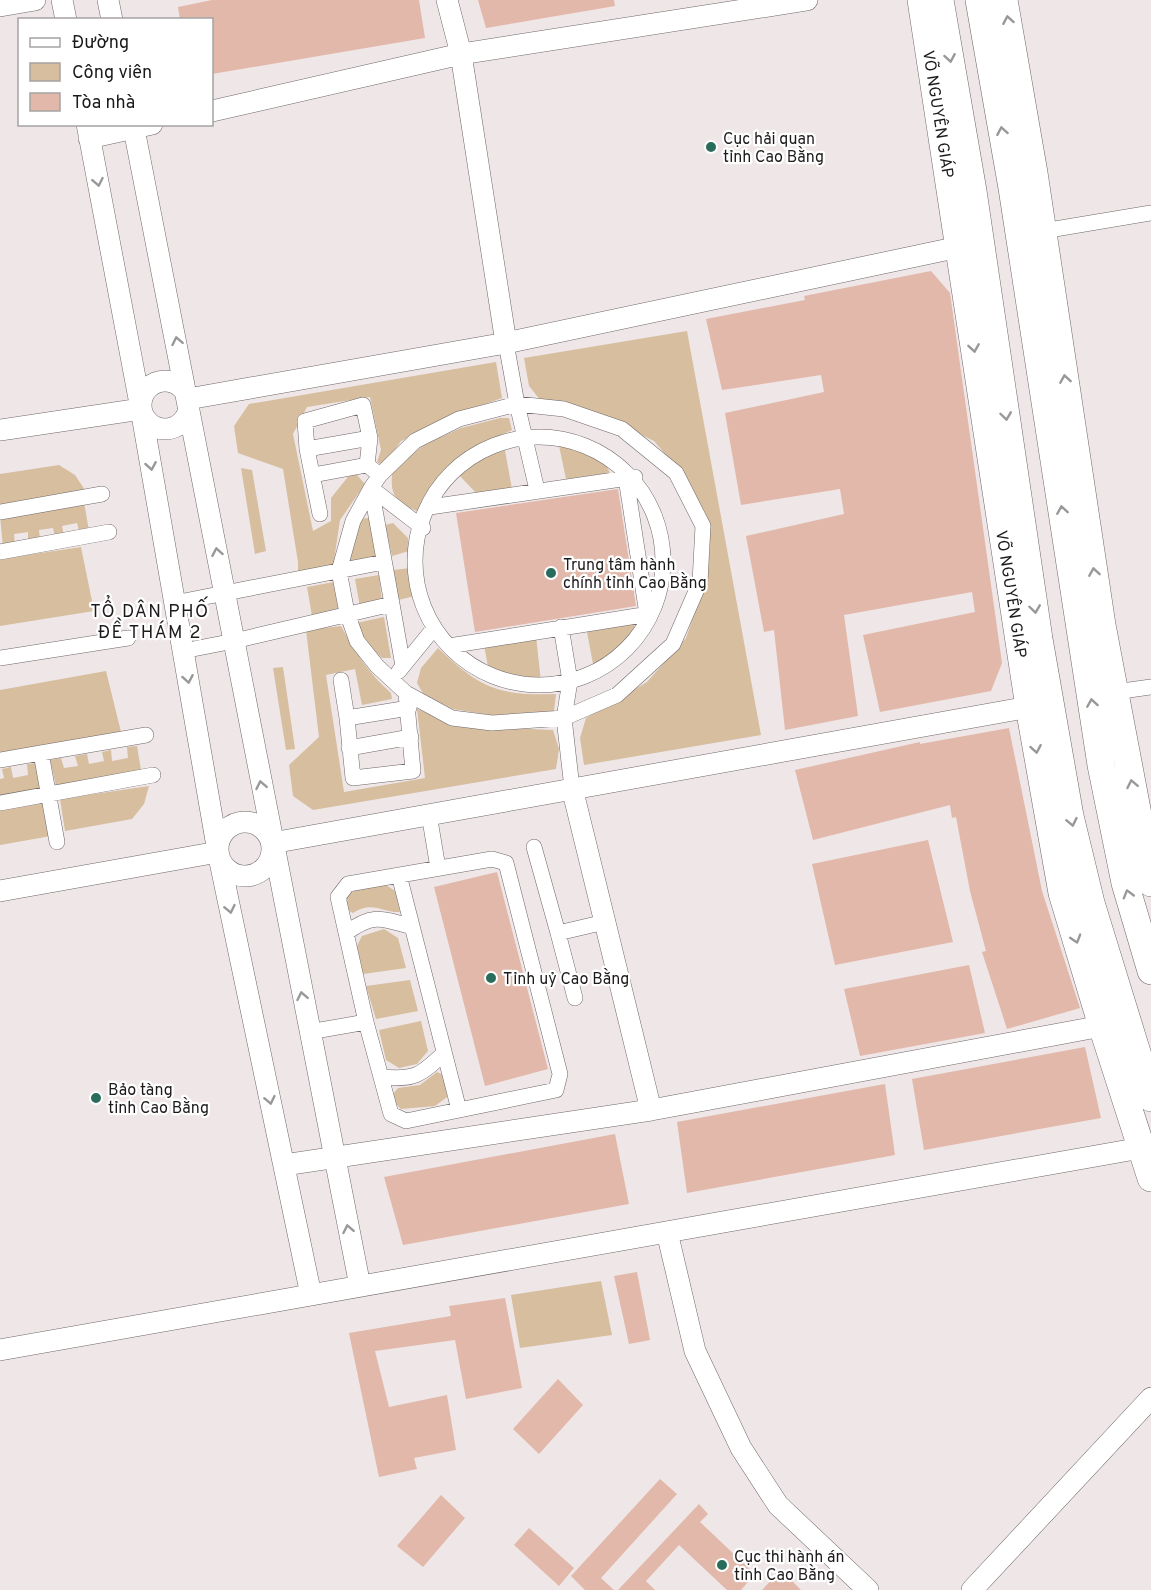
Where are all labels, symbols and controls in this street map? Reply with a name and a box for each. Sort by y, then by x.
one-way arrow [1002,16,1015,26]
legend [18,18,213,126]
text: Đường [72,32,129,55]
street label: VÕ NGUYÊN GIÁP [917,49,960,179]
one-way arrow [943,52,956,62]
text: Công viên [72,62,152,85]
text: Tòa nhà [72,92,135,115]
one-way arrow [996,126,1009,136]
place label: Cục hải quan tỉnh Cao Bằng [723,130,824,168]
marker: Cục hải quan tỉnh Cao Bằng [704,140,718,154]
one-way arrow [91,177,104,187]
one-way arrow [171,337,184,347]
one-way arrow [968,344,980,353]
one-way arrow [1060,374,1072,384]
one-way arrow [1000,412,1012,421]
one-way arrow [145,462,157,471]
one-way arrow [1056,506,1069,516]
street label: VÕ NGUYÊN GIÁP [990,529,1033,659]
one-way arrow [211,547,224,557]
place label: Trung tâm hành chính tỉnh Cao Bằng [563,556,707,594]
marker: Trung tâm hành chính tỉnh Cao Bằng [544,566,558,580]
one-way arrow [1089,567,1101,576]
district label: TỔ DÂN PHỐ ĐỀ THÁM 2 [90,594,210,645]
one-way arrow [1028,604,1040,614]
one-way arrow [181,674,194,684]
one-way arrow [1086,698,1098,708]
one-way arrow [1030,744,1042,753]
one-way arrow [255,780,268,790]
one-way arrow [1126,780,1139,790]
one-way arrow [1064,817,1077,827]
one-way arrow [1123,889,1135,900]
one-way arrow [223,904,236,914]
one-way arrow [1069,933,1081,944]
place label: Tỉnh uỷ Cao Bằng [503,968,629,990]
marker: Tỉnh uỷ Cao Bằng [484,971,498,985]
one-way arrow [296,992,309,1002]
place label: Bảo tàng tỉnh Cao Bằng [108,1081,209,1119]
marker: Bảo tàng tỉnh Cao Bằng [89,1091,103,1105]
one-way arrow [263,1095,276,1105]
one-way arrow [342,1224,355,1234]
place label: Cục thi hành án tỉnh Cao Bằng [734,1548,844,1586]
marker: Cục thi hành án tỉnh Cao Bằng [715,1558,729,1572]

